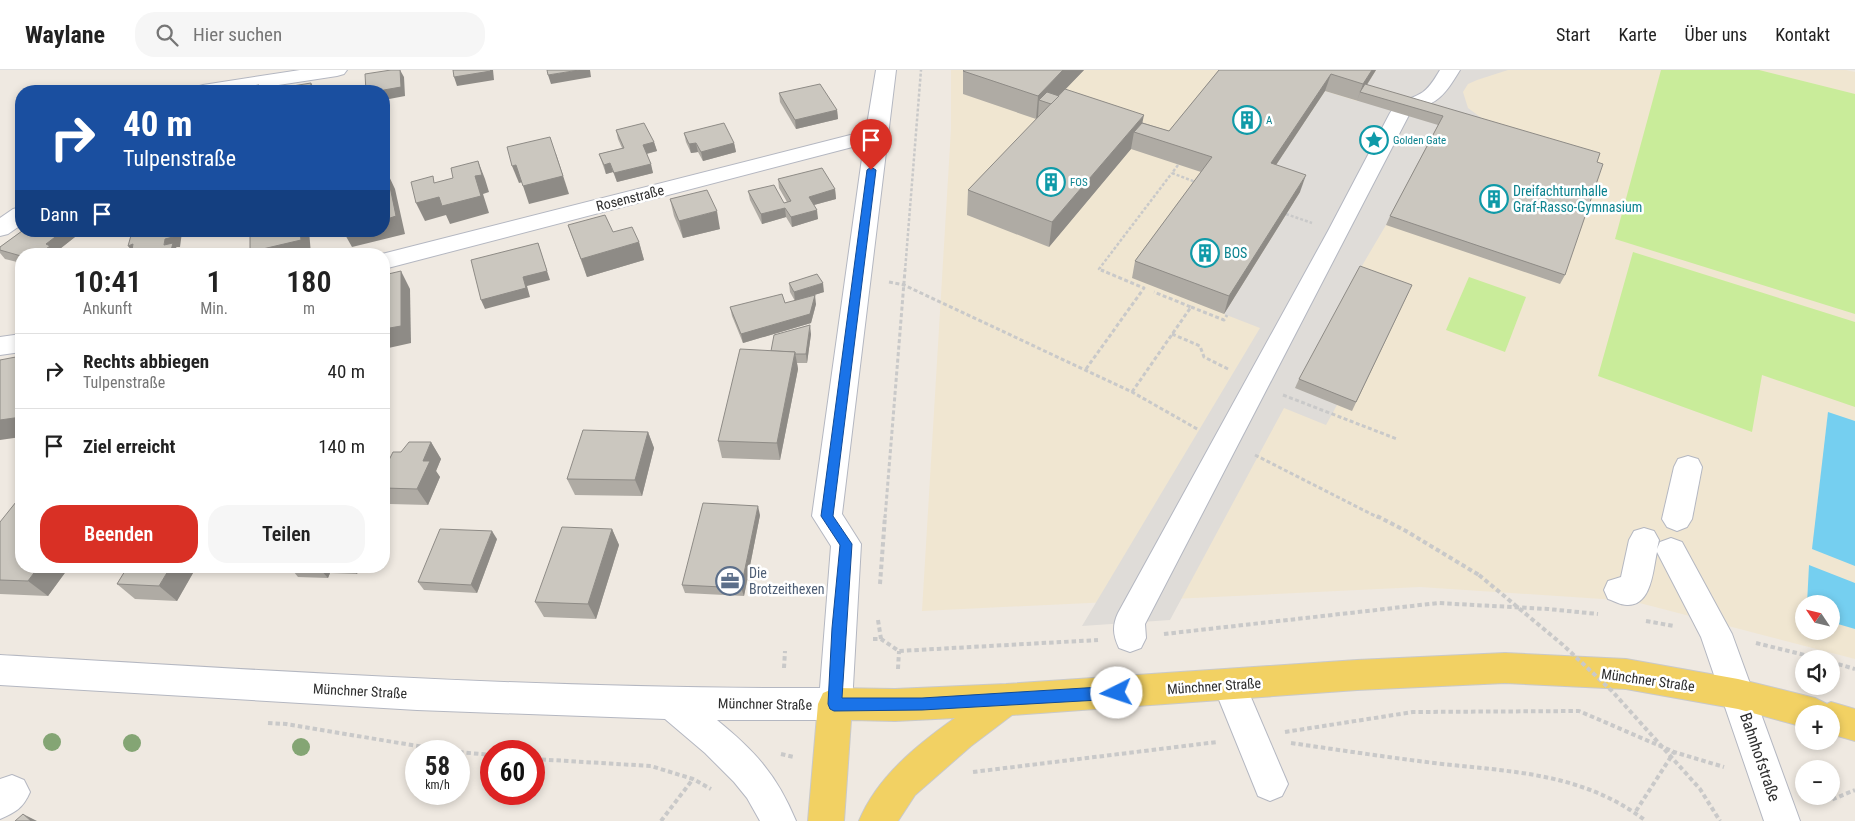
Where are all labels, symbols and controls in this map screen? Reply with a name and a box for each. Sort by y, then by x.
search box [135,12,485,57]
text: Waylane [25,21,105,49]
icon: search [153,21,181,49]
text: Hier suchen [193,23,282,46]
text: Start [1556,24,1590,45]
text: Karte [1618,24,1657,45]
text: Über uns [1685,24,1747,45]
text: Kontakt [1775,24,1830,45]
text: 40 m [123,104,192,145]
icon: right [40,105,105,170]
building icon: A [1232,105,1262,135]
place label: A [1266,114,1273,127]
pin [850,119,892,170]
place icon: Golden Gate [1359,125,1389,155]
icon: arrive [857,126,885,154]
place label: Golden Gate [1393,134,1446,147]
text: Tulpenstraße [123,146,236,171]
building icon: FOS [1036,167,1066,197]
place label: FOS [1070,176,1088,189]
street label: Rosenstraße [594,182,666,214]
place label: Dreifachturnhalle Graf-Rasso-Gymnasium [1513,183,1642,215]
building icon: Dreifachturnhalle Graf-Rasso-Gymnasium [1479,184,1509,214]
icon: arrive [88,200,116,228]
text: Dann [40,203,78,226]
building icon: BOS [1190,238,1220,268]
place label: BOS [1224,245,1247,261]
text: 10:41 [73,264,142,299]
text: 1 [206,264,222,299]
text: 180 [286,264,332,299]
text: Ankunft [83,299,132,318]
text: Min. [200,299,228,318]
text: m [303,299,315,318]
text: Rechts abbiegen [83,350,209,373]
icon: right [40,357,68,385]
text: 40 m [328,360,365,383]
text: Tulpenstraße [83,373,165,392]
icon: arrive [40,432,68,460]
text: Ziel erreicht [83,435,175,458]
text: 140 m [318,435,365,458]
button: Beenden [40,505,198,563]
button: Teilen [208,505,365,563]
place label: Die Brotzeithexen [749,565,825,597]
office icon: Die Brotzeithexen [715,566,745,596]
north arrow [1795,595,1840,640]
map controls [1795,595,1840,805]
button: sound [1795,650,1840,695]
position arrow [1090,666,1142,718]
street label: Münchner Straße [1600,666,1696,695]
street label: Münchner Straße [1166,675,1262,697]
street label: Münchner Straße [313,681,408,701]
street label: Münchner Straße [718,695,813,713]
button: + [1795,705,1840,750]
street label: Bahnhofstraße [1736,710,1784,804]
speed limit sign: 60 [480,740,545,805]
text: 58 [425,752,450,781]
button: − [1795,760,1840,805]
text: km/h [425,778,450,792]

